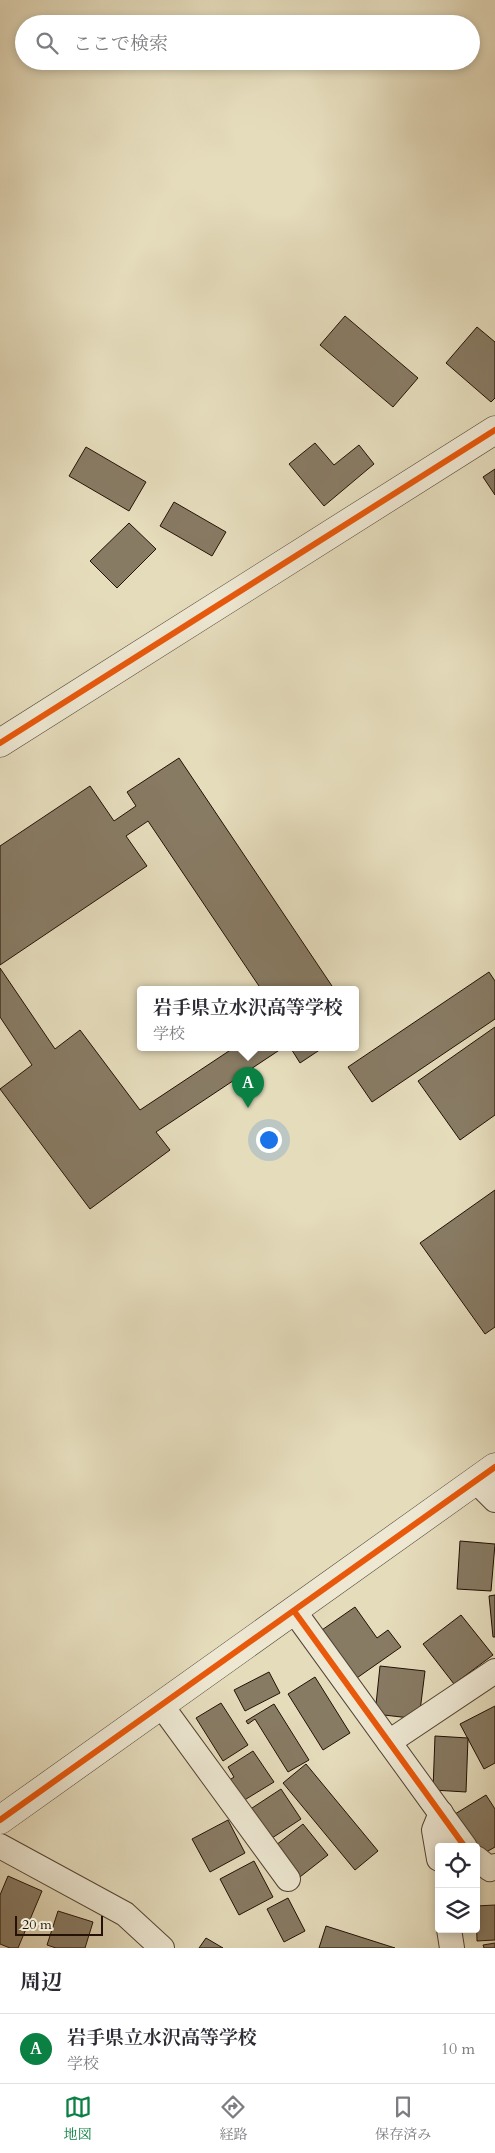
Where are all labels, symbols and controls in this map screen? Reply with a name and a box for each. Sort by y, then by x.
search box [15,15,480,70]
icon: search [33,29,61,57]
text: ここで検索 [73,31,168,57]
popup [137,986,359,1051]
text: 岩手県立水沢高等学校 [153,995,343,1021]
text: 学校 [153,1023,185,1045]
pin: A [232,1067,264,1108]
your location [256,1127,282,1153]
map controls [435,1843,480,1933]
button: locate [435,1843,480,1888]
button: layers [435,1888,480,1933]
scale bar [15,1913,102,1936]
text: 20 m [22,1915,52,1934]
text: 周辺 [20,1968,62,1997]
text: 岩手県立水沢高等学校 [67,2025,257,2051]
text: A [30,2038,42,2060]
text: 10 m [441,2038,475,2060]
text: 学校 [67,2053,99,2075]
tab: 地図 [64,2093,92,2144]
tab: 経路 [219,2093,247,2144]
tab: 保存済み [375,2093,431,2144]

